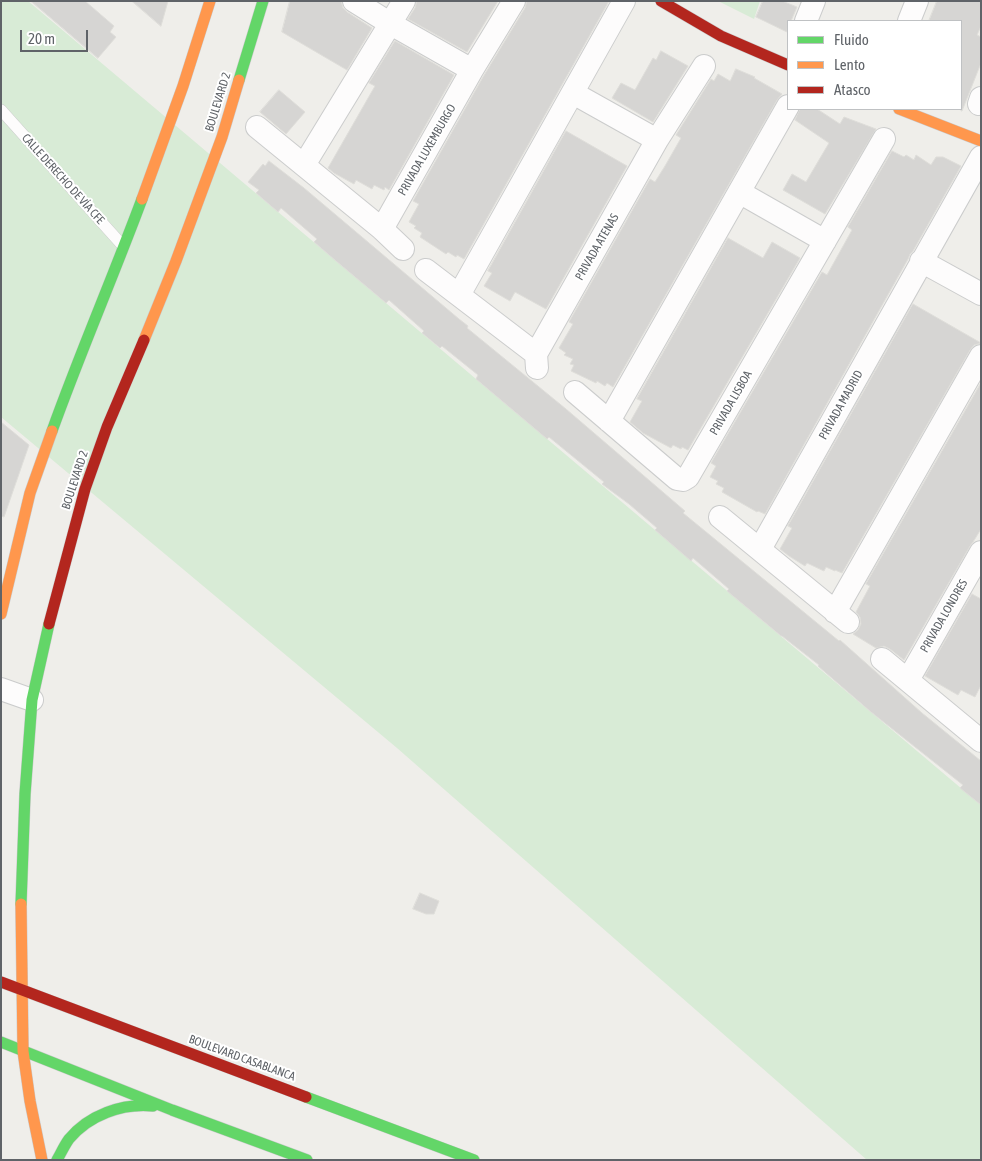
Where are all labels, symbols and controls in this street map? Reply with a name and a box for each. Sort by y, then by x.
scale bar [22,20,90,52]
legend [787,20,962,110]
text: 20 m [28,30,55,47]
text: Fluido [834,31,869,48]
text: Lento [834,56,865,73]
street label: BOULEVARD 2 [202,71,234,133]
text: Atasco [834,81,871,98]
street label: PRIVADA LUXEMBURGO [395,102,459,198]
street label: CALLE DERECHO DE VÍA CFE [19,131,107,227]
street label: PRIVADA ATENAS [572,211,622,283]
street label: PRIVADA LISBOA [707,368,755,438]
street label: PRIVADA MADRID [816,368,866,442]
street label: BOULEVARD 2 [59,449,91,511]
street label: PRIVADA LONDRES [917,577,971,655]
street label: BOULEVARD CASABLANCA [187,1032,297,1084]

